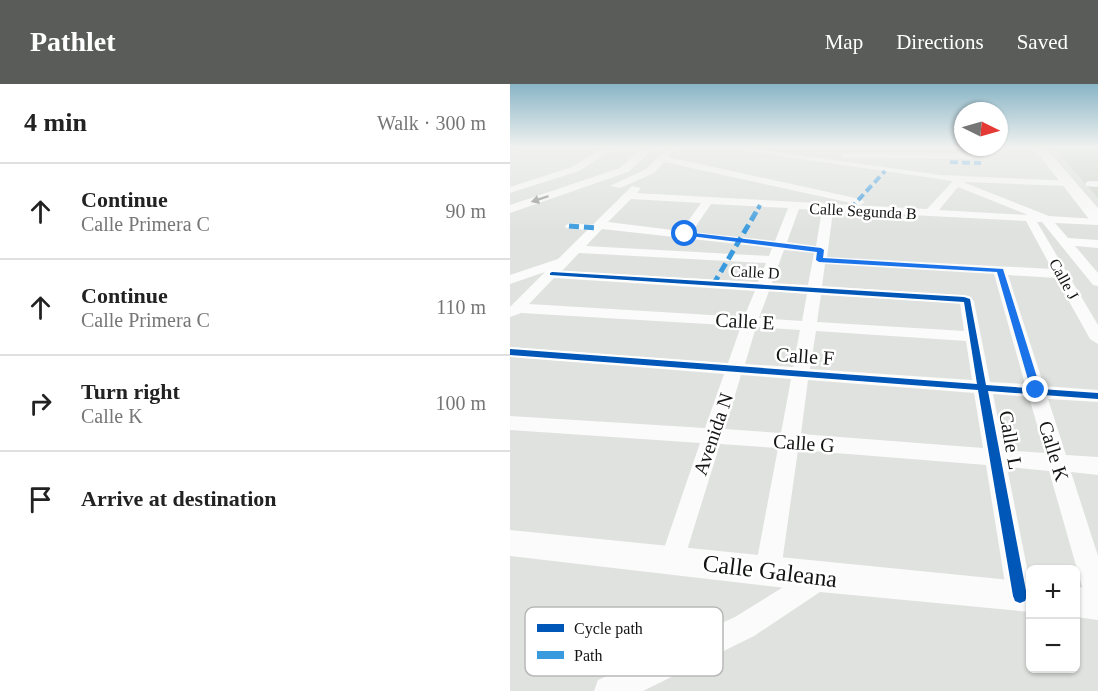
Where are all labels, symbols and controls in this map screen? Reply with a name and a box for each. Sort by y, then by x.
text: Pathlet [30,26,116,57]
text: Map [825,30,863,54]
text: Directions [896,30,984,54]
text: Saved [1017,30,1068,54]
north arrow [954,102,1008,156]
text: 4 min [24,108,87,137]
text: Walk · 300 m [377,112,486,134]
text: Continue [81,187,168,212]
icon: ahead [24,195,57,228]
one-way arrow [531,195,549,204]
text: 90 m [445,200,486,222]
street label: Calle Segunda B [809,200,917,223]
text: Calle Primera C [81,213,210,235]
route start [671,220,697,246]
street label: Calle J [1046,256,1082,302]
street label: Calle D [730,262,780,282]
text: Continue [81,283,168,308]
icon: ahead [24,291,57,324]
text: 110 m [436,296,486,318]
street label: Calle E [715,308,775,334]
text: Calle Primera C [81,309,210,331]
street label: Calle F [775,343,835,369]
route end [1022,376,1048,402]
text: Turn right [81,379,180,404]
icon: right [24,387,57,420]
street label: Avenida N [689,390,737,478]
text: 100 m [435,392,486,414]
text: Calle K [81,405,143,427]
street label: Calle L [995,409,1027,471]
street label: Calle K [1034,418,1074,484]
street label: Calle G [772,430,836,456]
icon: arrive [24,483,57,516]
text: Arrive at destination [81,486,277,511]
street label: Calle Galeana [701,550,839,592]
map controls [1026,565,1080,673]
button: + [1026,565,1080,619]
legend [525,607,723,676]
button: − [1026,619,1080,673]
text: Cycle path [574,620,643,638]
text: Path [574,647,602,664]

